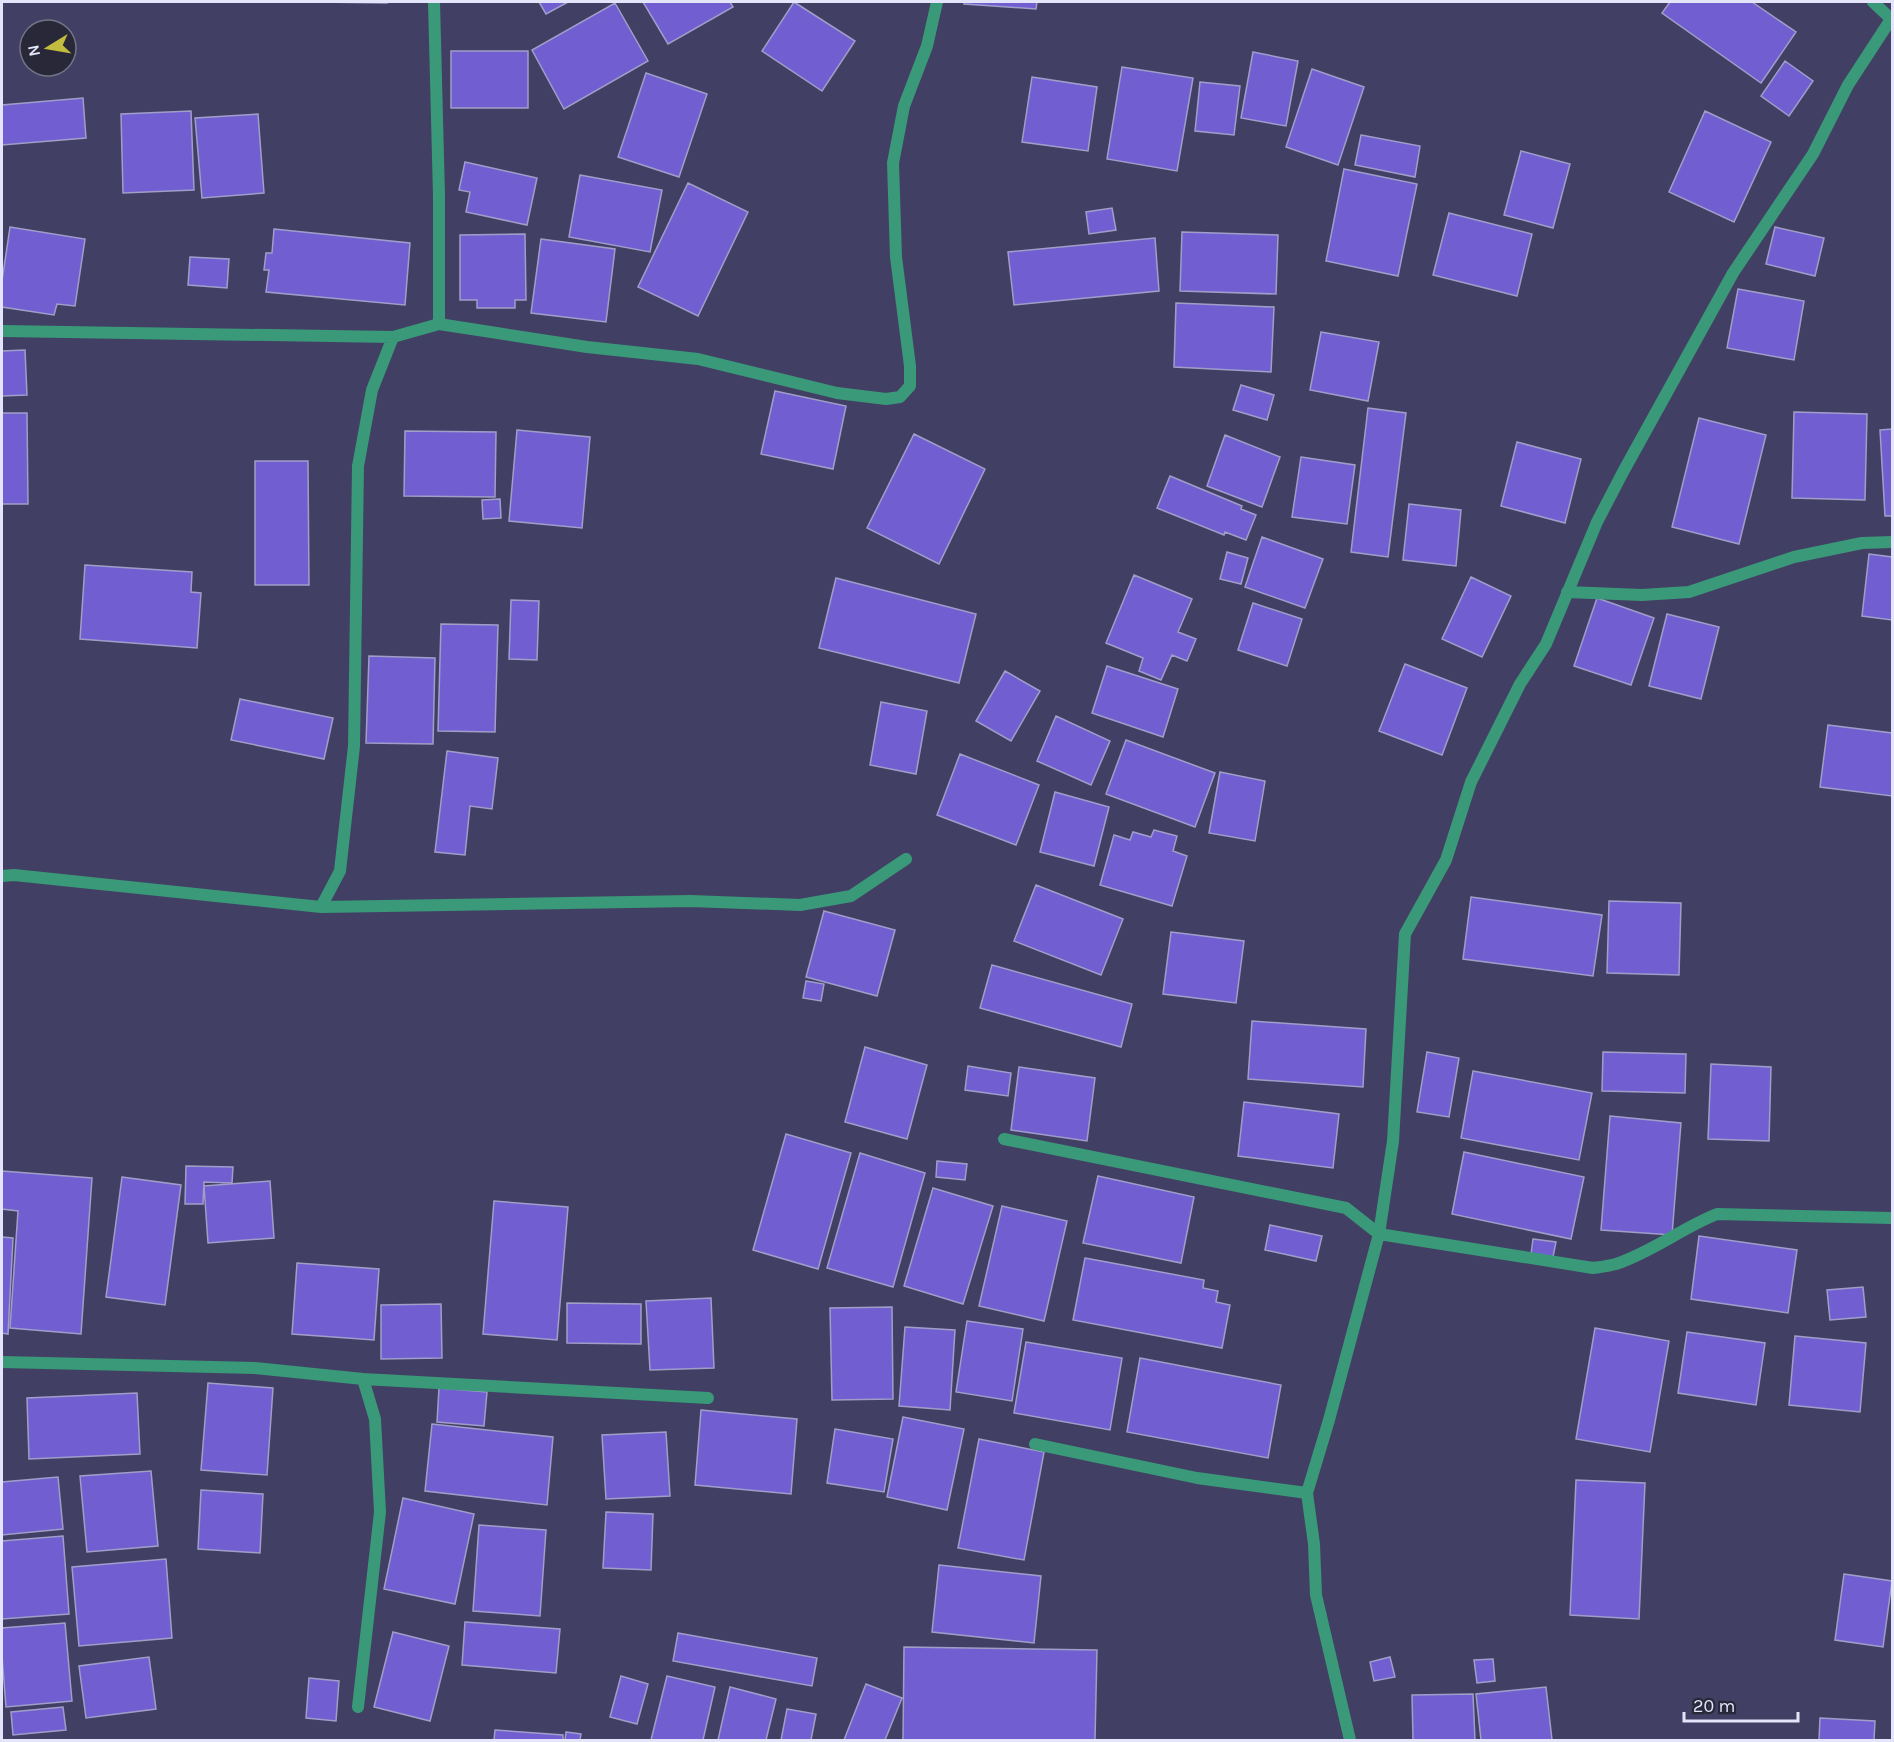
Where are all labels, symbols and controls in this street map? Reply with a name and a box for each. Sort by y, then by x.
north arrow [18,18,78,78]
text: N [23,43,44,58]
scale bar [1684,1685,1798,1723]
text: 20 m [1693,1695,1735,1717]

